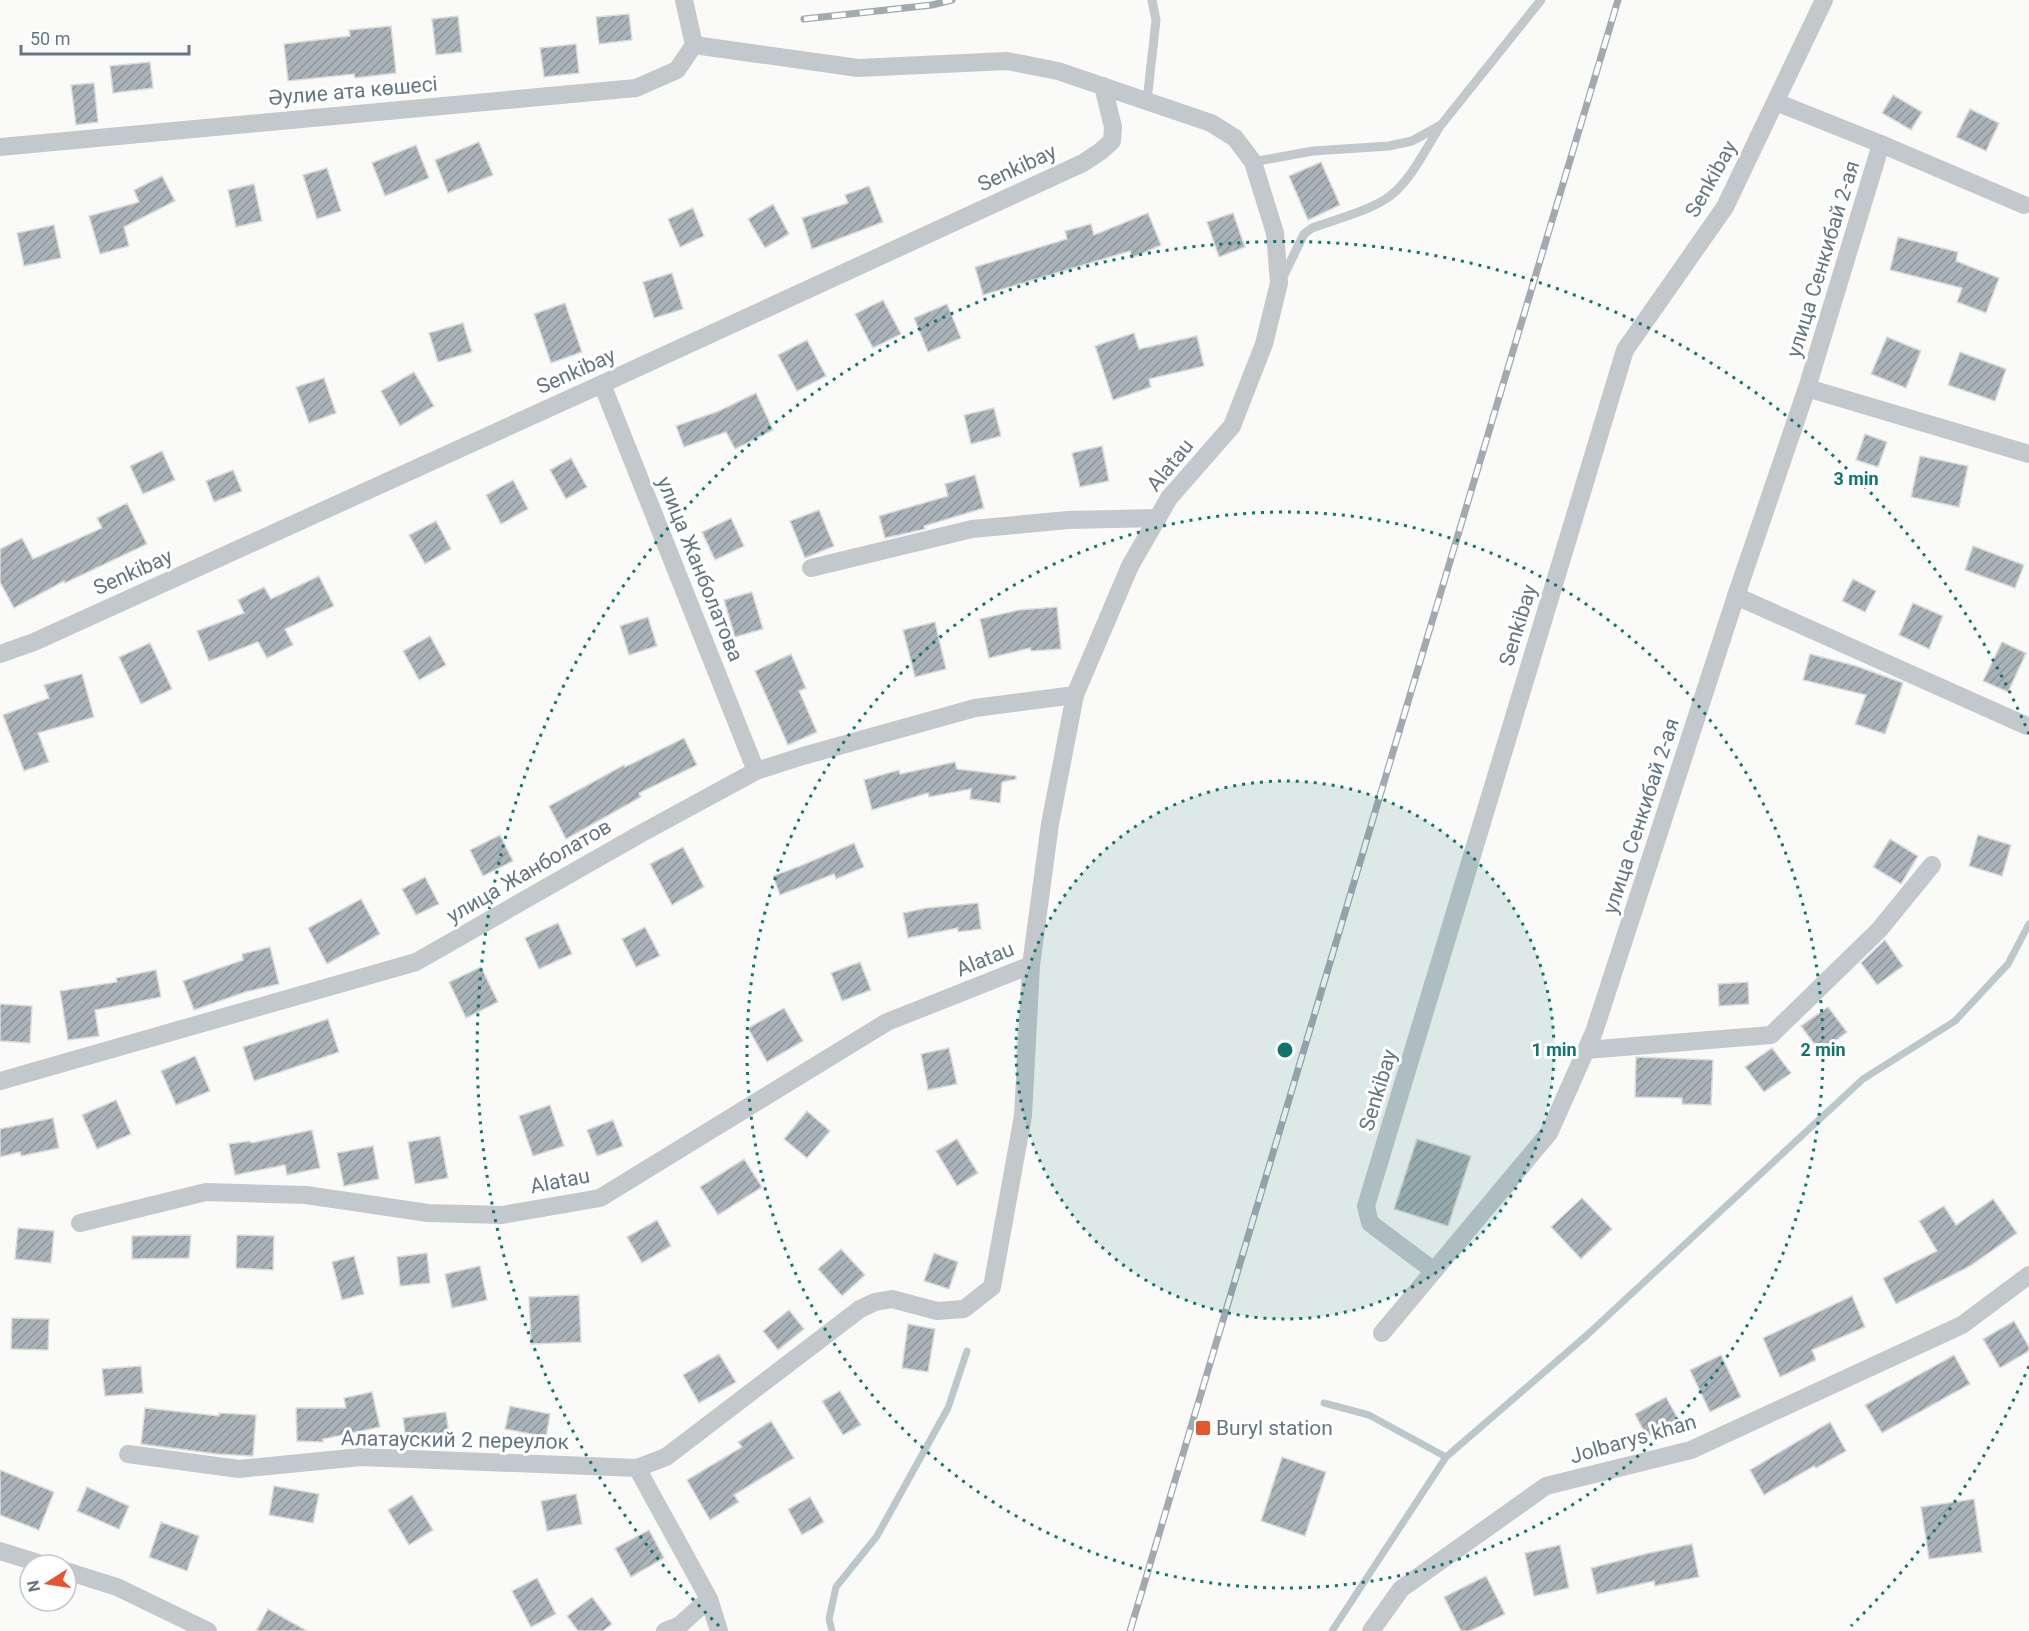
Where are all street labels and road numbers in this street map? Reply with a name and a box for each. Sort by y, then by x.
street label: Әулие ата көшесі [267,72,439,110]
street label: Senkibay [1680,136,1742,222]
street label: Senkibay [974,139,1060,197]
street label: улица Сенкибай 2-ая [1782,158,1864,360]
street label: Senkibay [533,343,619,399]
street label: Alatau [1142,434,1198,496]
street label: улица Жанболатова [652,473,748,665]
street label: Senkibay [90,544,176,600]
street label: Senkibay [1494,581,1542,669]
street label: улица Сенкибай 2-ая [1598,715,1684,917]
street label: улица Жанболатов [442,814,616,928]
street label: Alatau [953,937,1017,981]
street label: Senkibay [1354,1046,1402,1134]
street label: Alatau [528,1163,592,1199]
street label: Jolbarys khan [1567,1409,1699,1469]
street label: Алатауский 2 переулок [341,1426,570,1454]

